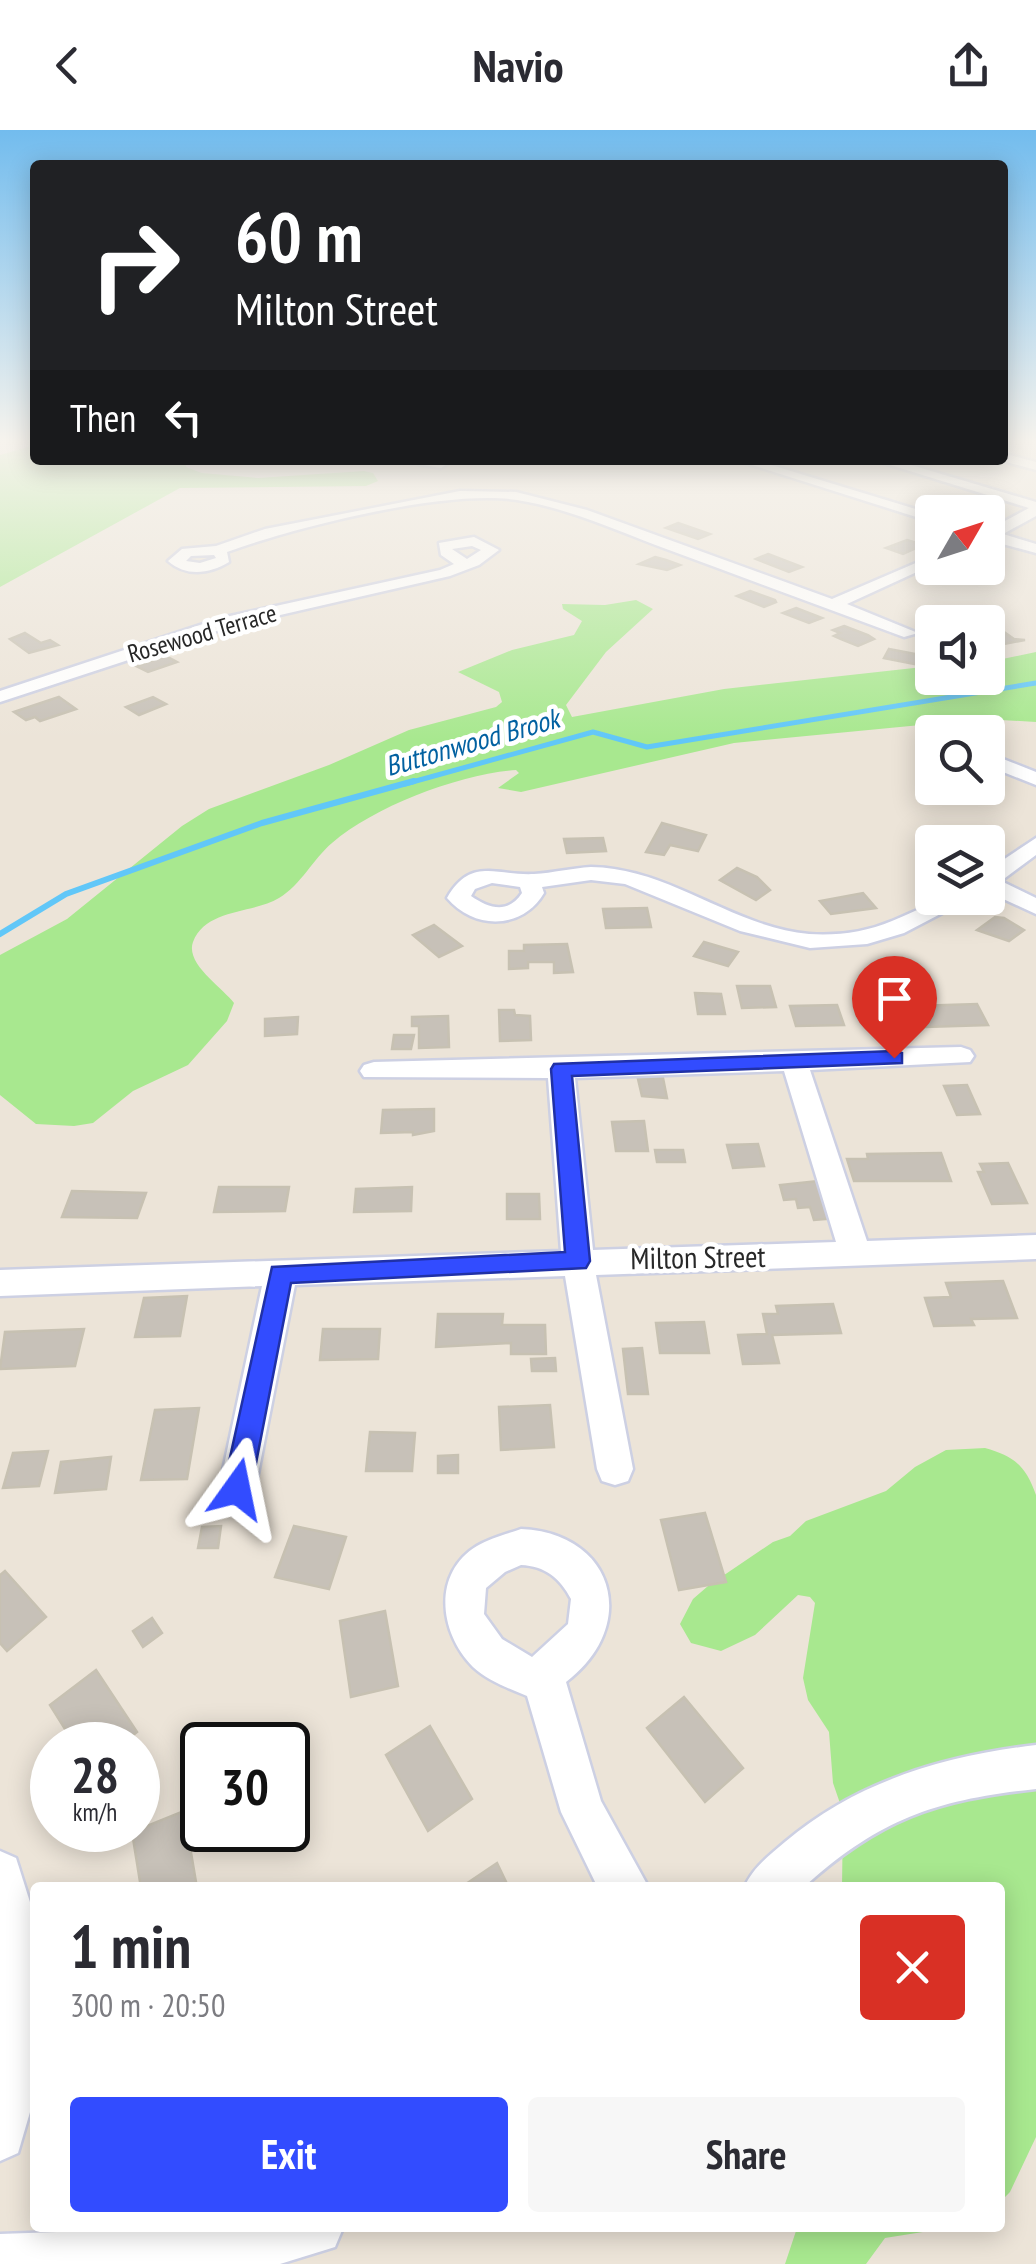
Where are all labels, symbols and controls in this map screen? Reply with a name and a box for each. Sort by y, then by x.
text: Navio [473,36,564,94]
icon: back [40,38,95,93]
icon: share [941,38,996,93]
text: 60 m [235,191,363,281]
icon: right [70,200,200,330]
text: Milton Street [235,279,438,337]
icon: left [156,390,211,445]
text: Then [70,393,136,442]
north arrow [915,495,1005,585]
map controls [915,495,1005,915]
street label: Rosewood Terrace [124,596,280,670]
button: sound [915,605,1005,695]
water label: Buttonwood Brook [381,698,566,784]
button: search [915,715,1005,805]
button: layers [915,825,1005,915]
pin [852,956,937,1059]
icon: arrive [867,971,922,1026]
street label: Milton Street [630,1236,767,1277]
position arrow [185,1437,289,1541]
speed limit sign: 30 [180,1722,310,1852]
text: 28 [71,1742,119,1807]
text: km/h [73,1796,117,1828]
text: 1 min [70,1907,191,1985]
button: close [860,1915,965,2020]
text: 300 m · 20:50 [70,1984,225,2026]
button: Exit [70,2097,508,2212]
button: Share [528,2097,965,2212]

